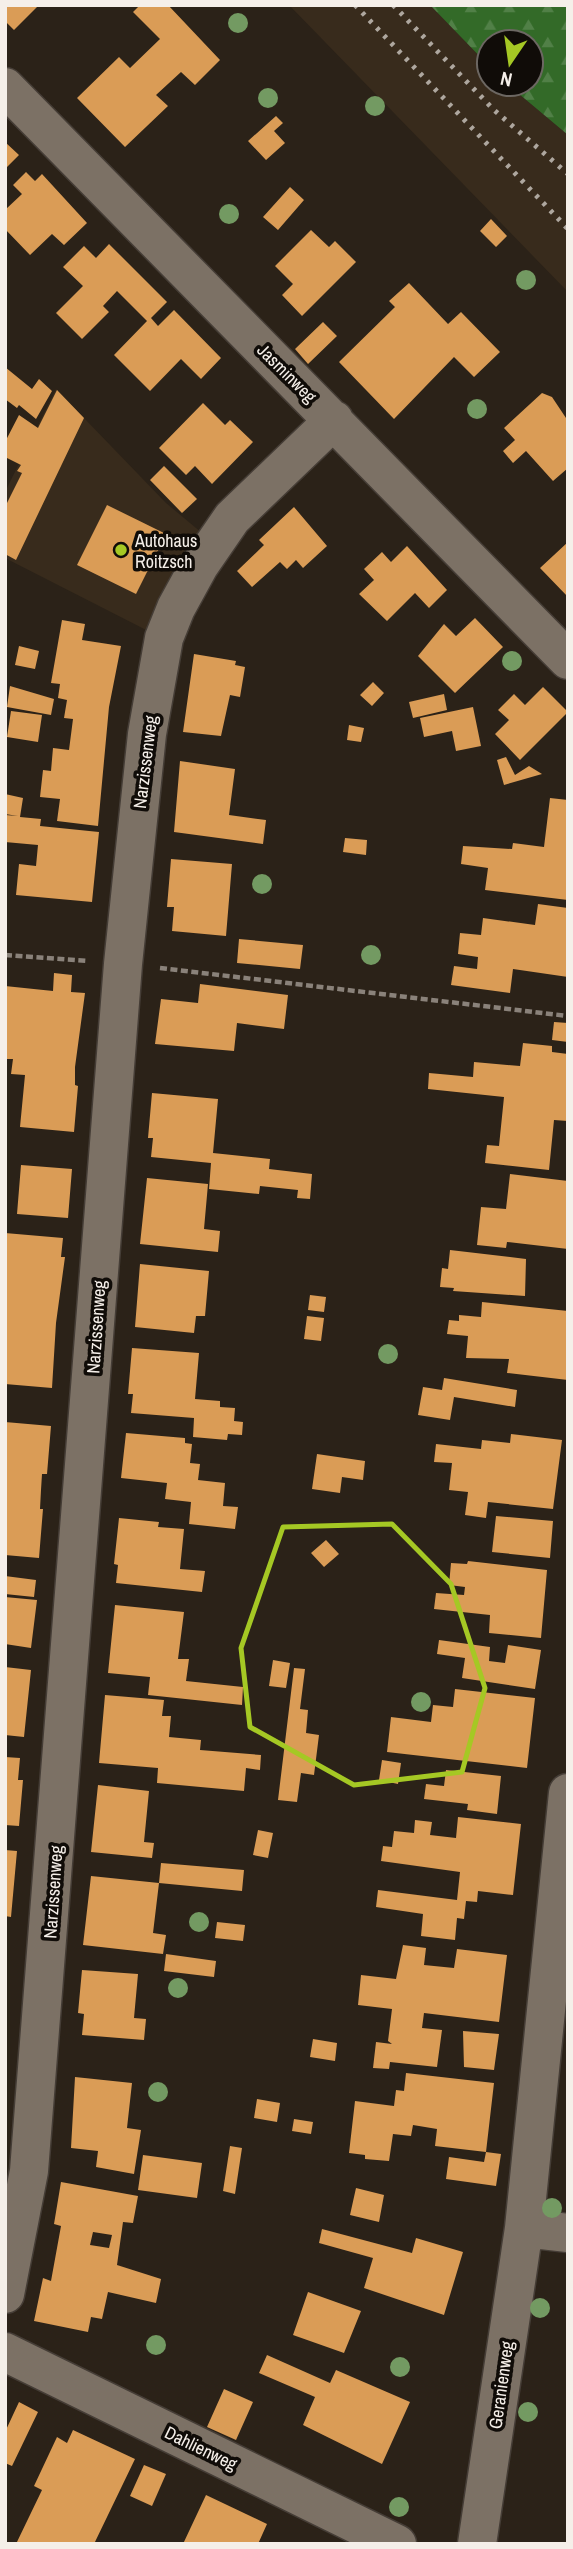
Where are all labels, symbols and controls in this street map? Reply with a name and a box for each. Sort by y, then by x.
north arrow [475,28,545,98]
text: N [498,66,515,93]
street label: Jasminweg [252,338,323,409]
place label: Autohaus Roitzsch [134,528,197,574]
marker: Autohaus Roitzsch [113,542,129,558]
street label: Narzissenweg [127,713,163,810]
street label: Narzissenweg [80,1279,112,1375]
street label: Narzissenweg [37,1844,69,1940]
street label: Geranienweg [482,2339,520,2431]
street label: Dahlienweg [160,2420,242,2477]

